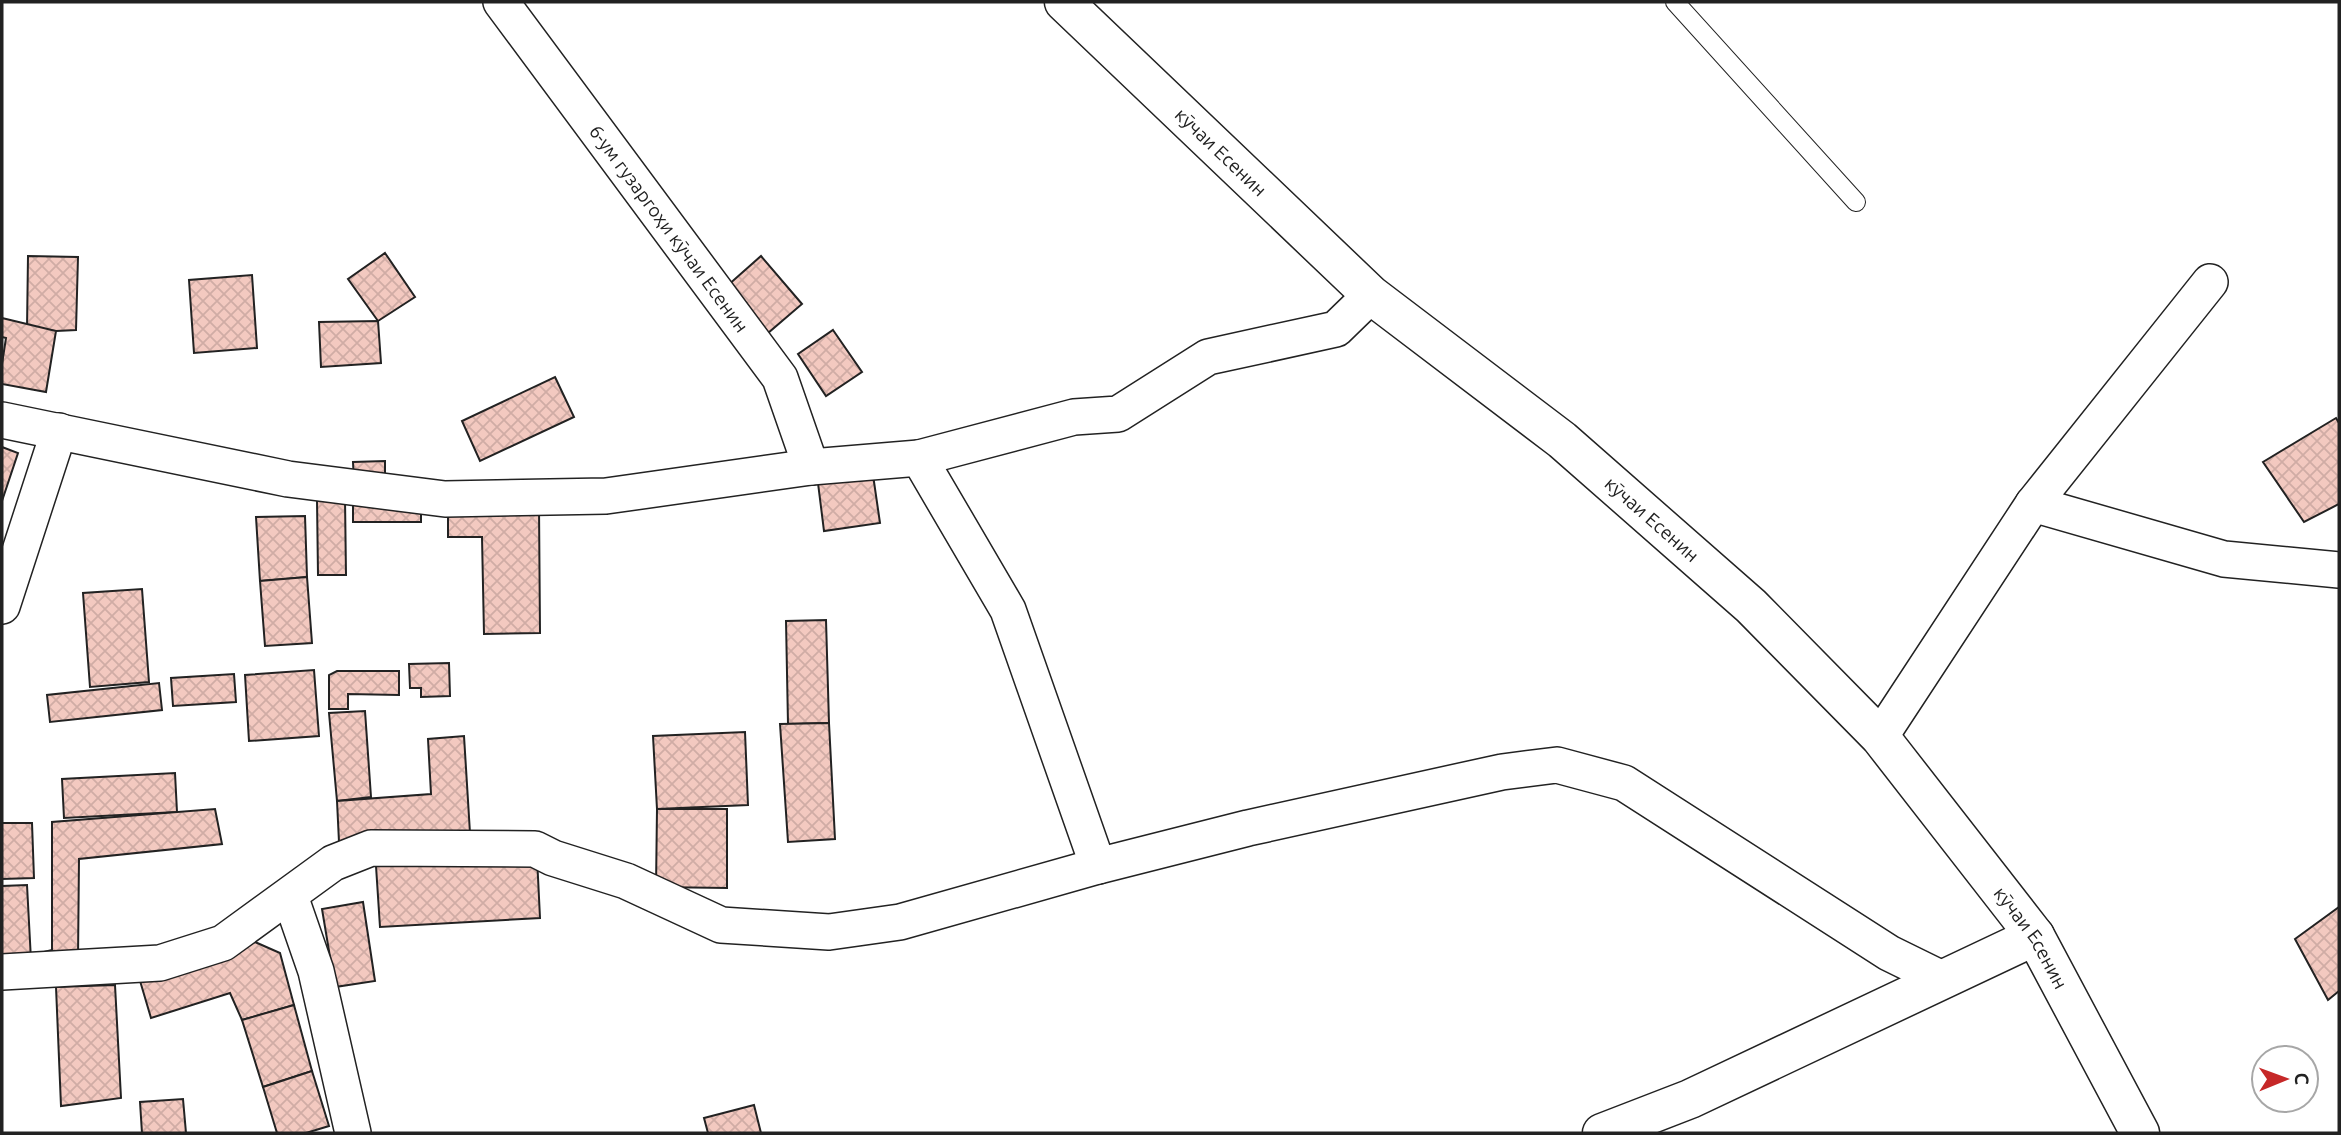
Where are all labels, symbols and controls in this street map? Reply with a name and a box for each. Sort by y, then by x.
street label: кӯчаи Есенин [1171,103,1271,200]
street label: 6-ум гузаргоҳи кӯчаи Есенин [585,120,753,336]
street label: кӯчаи Есенин [1600,472,1704,566]
street label: кӯчаи Есенин [1990,882,2072,992]
north arrow [2250,1044,2320,1114]
text: С [2291,1072,2313,1085]

